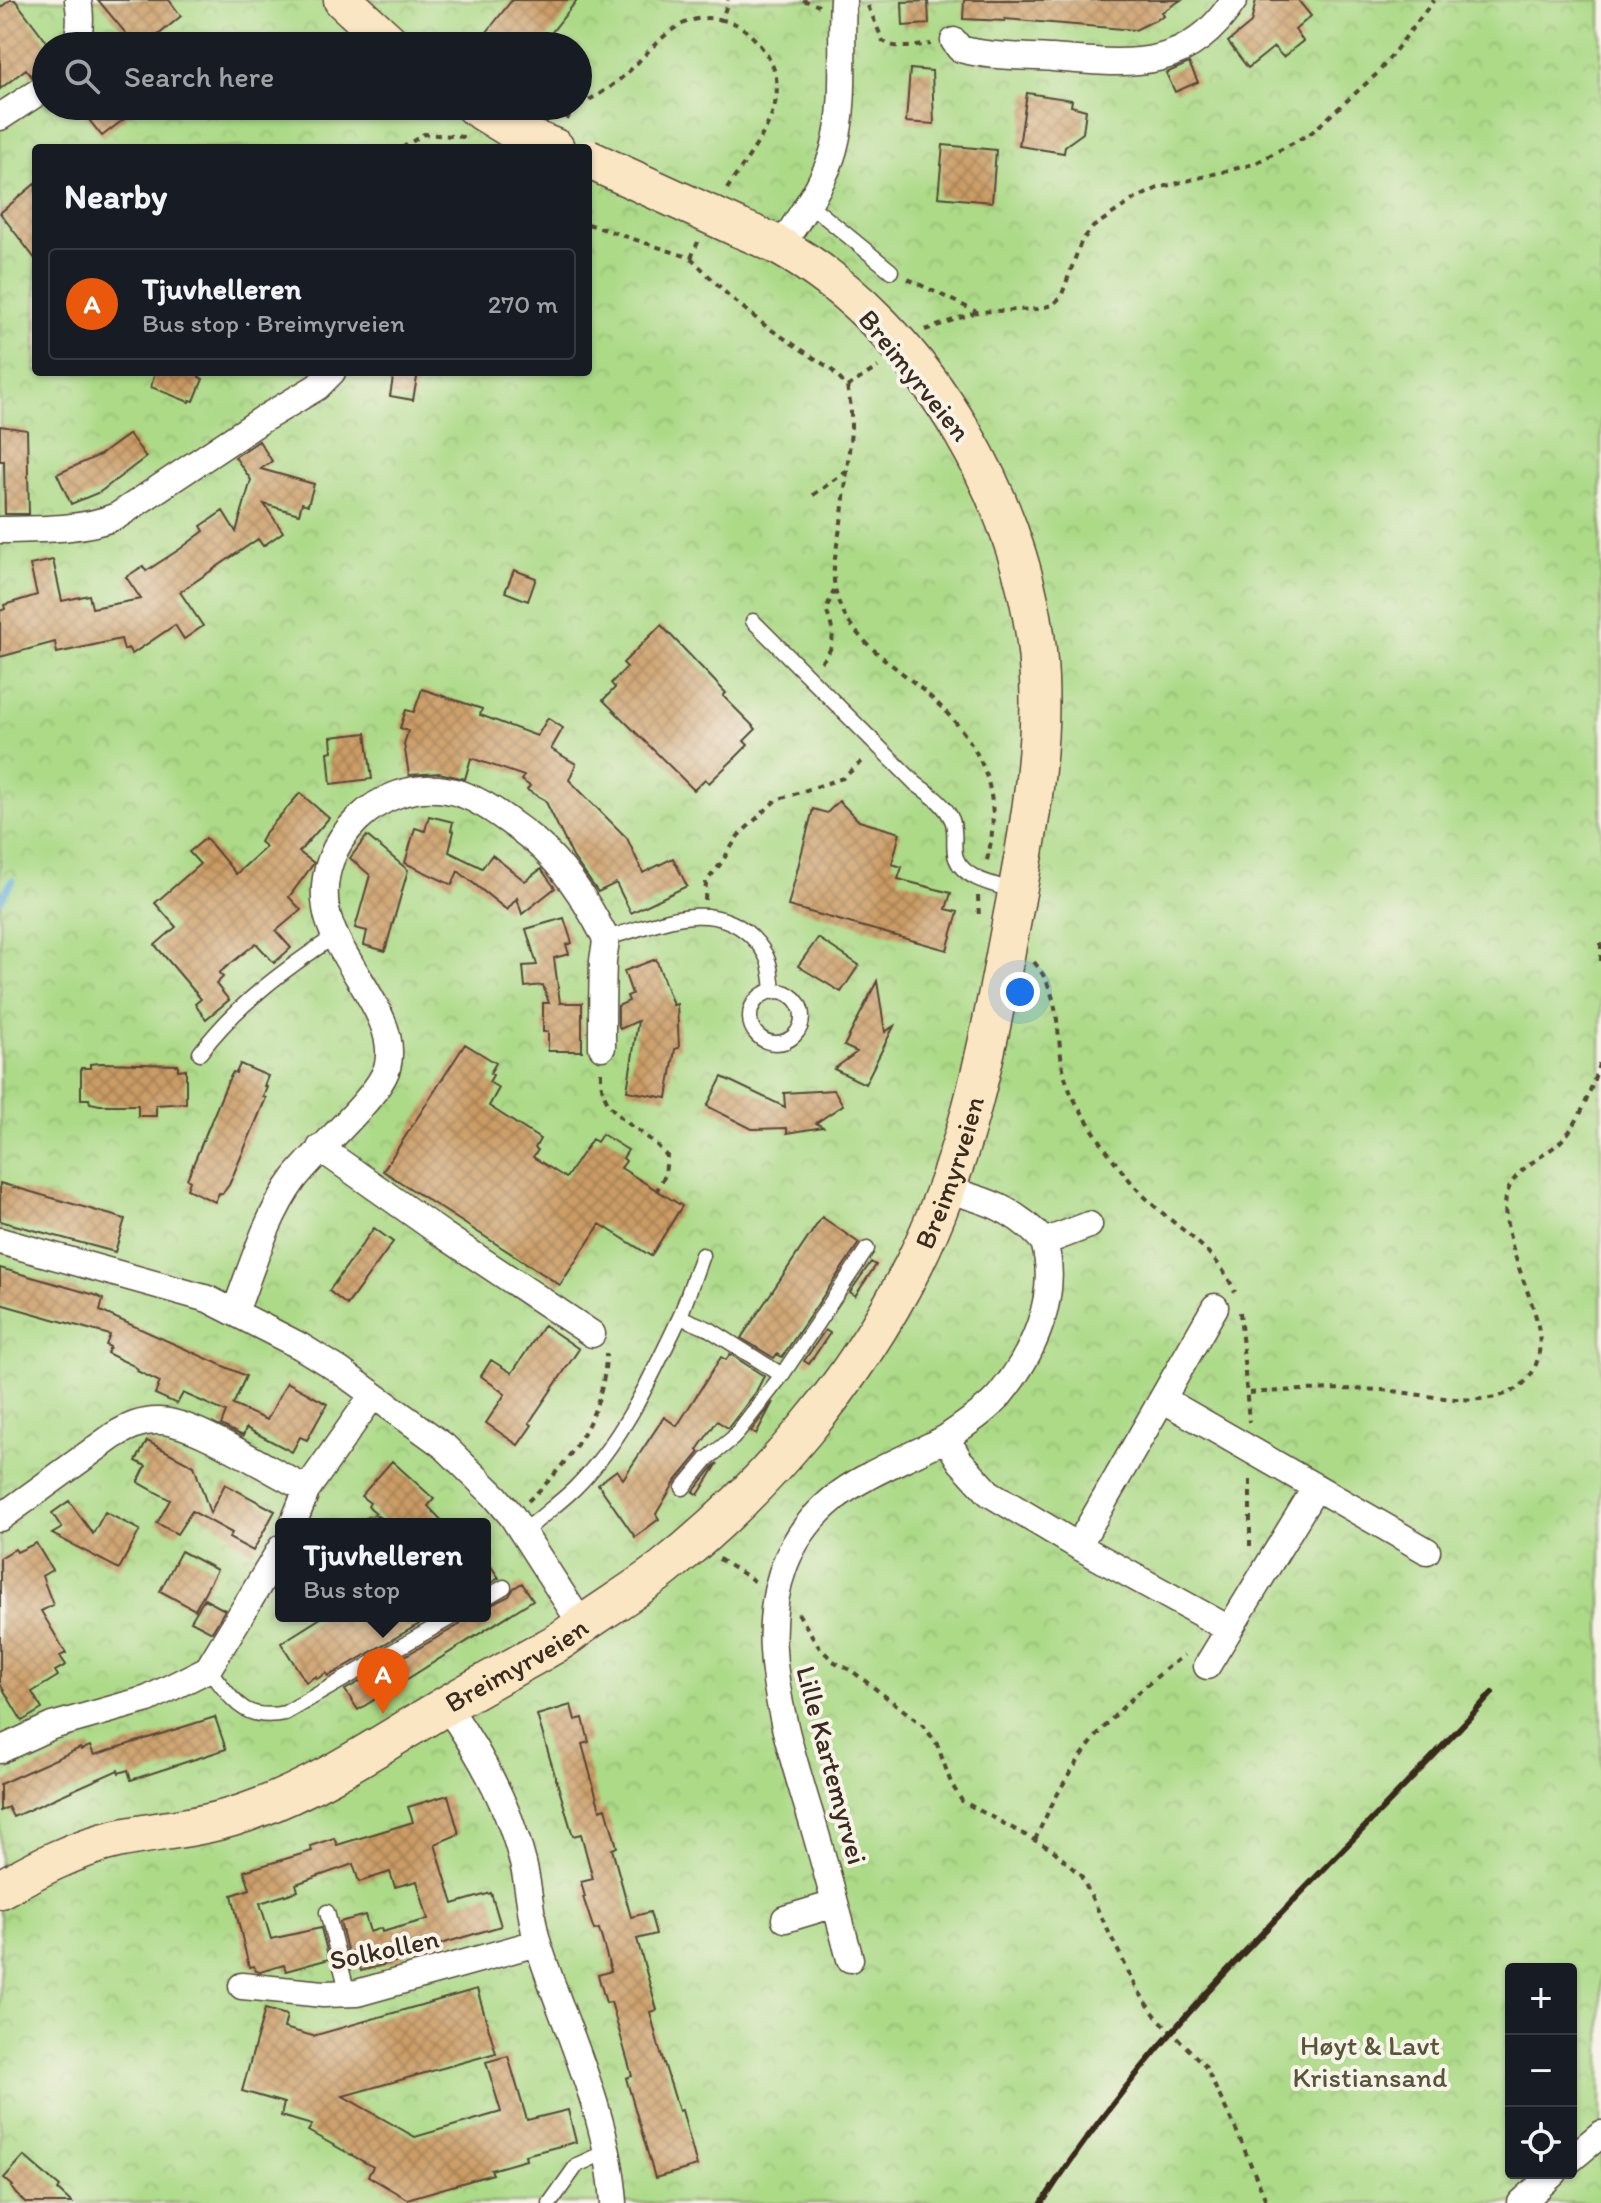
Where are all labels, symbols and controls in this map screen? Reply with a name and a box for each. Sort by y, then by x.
search box [32,32,592,120]
icon: search [60,54,104,98]
text: Search here [124,58,274,95]
text: Nearby [64,176,167,217]
text: Tjuvhelleren [142,270,302,307]
text: A [84,288,100,320]
text: 270 m [488,288,558,320]
street label: Breimyrveien [852,302,978,448]
text: Bus stop · Breimyrveien [142,307,405,339]
your location [1000,972,1040,1012]
street label: Breimyrveien [907,1092,991,1254]
popup [275,1518,491,1622]
text: Tjuvhelleren [303,1536,463,1573]
text: Bus stop [303,1573,400,1605]
street label: Breimyrveien [439,1610,595,1719]
pin: A [357,1648,409,1714]
street label: Lille Kartemyrvei [789,1662,875,1868]
street label: Solkollen [326,1921,442,1977]
map controls [1505,1963,1577,2179]
button: + [1505,1963,1577,2035]
park label: Høyt & Lavt Kristiansand [1293,2028,1448,2094]
button: − [1505,2035,1577,2107]
button: locate [1505,2107,1577,2179]

